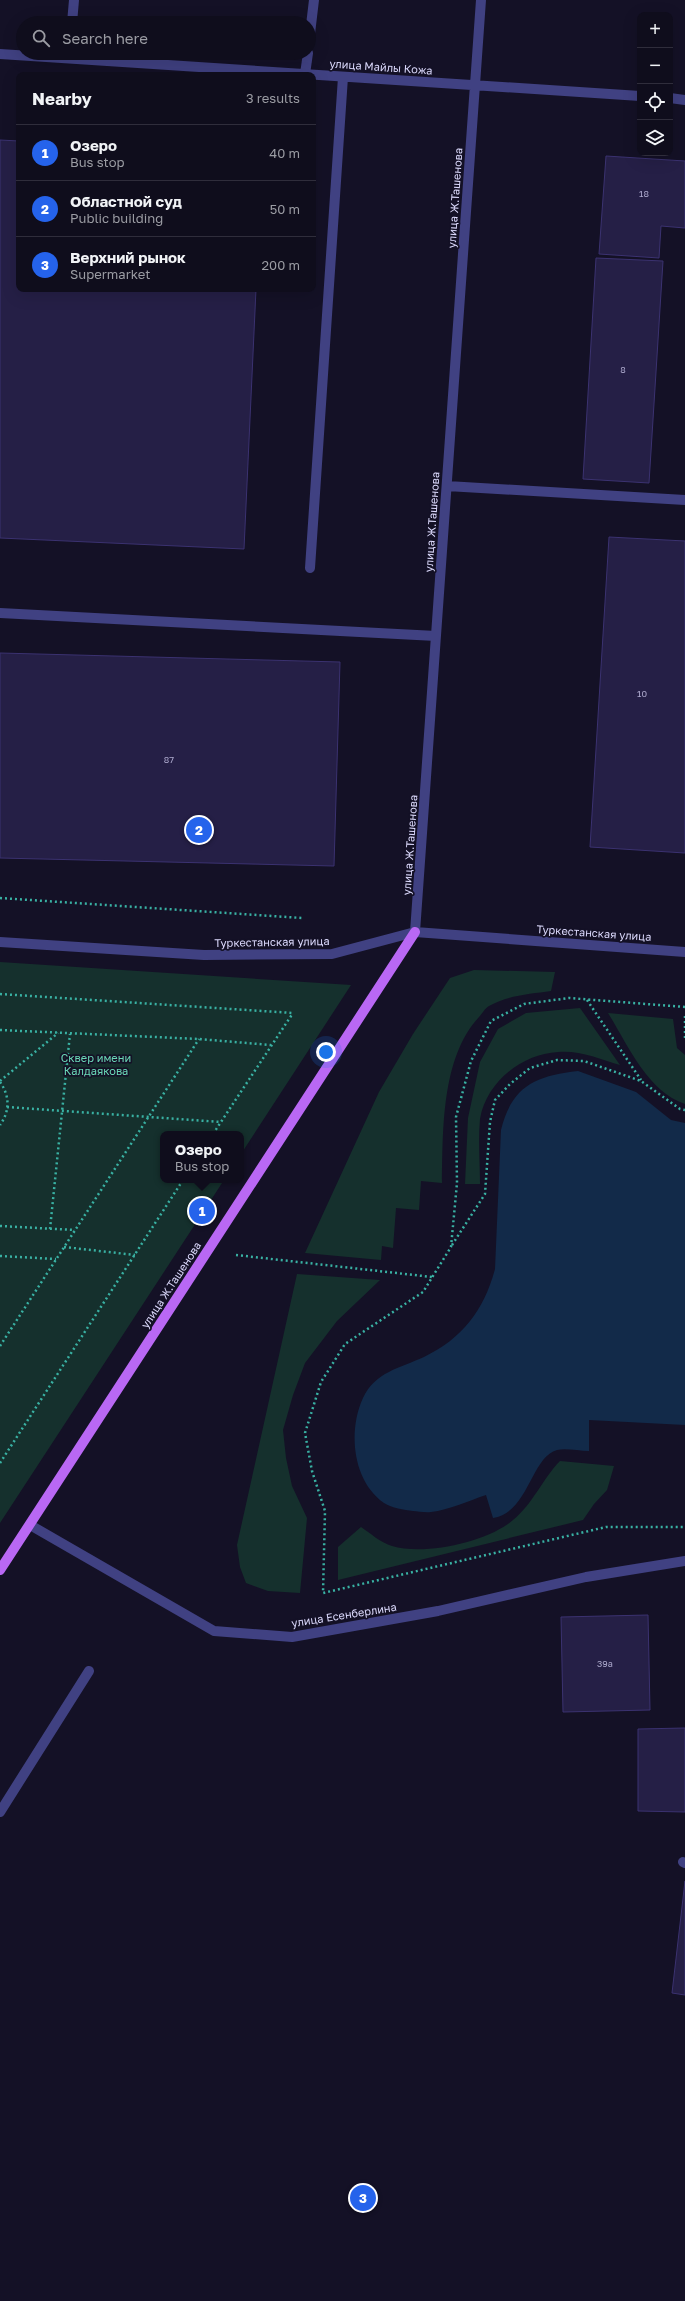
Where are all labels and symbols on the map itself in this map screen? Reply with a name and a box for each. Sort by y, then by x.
street label: улица Майлы Кожа [329,56,433,77]
street label: улица Ж.Ташенова [445,147,464,249]
house number: 18 [639,188,649,199]
house number: 8 [620,364,626,375]
street label: улица Ж.Ташенова [422,471,441,573]
house number: 10 [637,688,647,699]
house number: 87 [164,754,174,765]
street label: улица Ж.Ташенова [400,794,419,896]
pin: 2 [186,815,212,845]
street label: Туркестанская улица [536,922,652,943]
street label: Туркестанская улица [214,934,330,949]
your location [316,1042,336,1062]
park label: Сквер имени Калдаякова [61,1051,131,1077]
pin: 1 [189,1196,215,1226]
street label: улица Ж.Ташенова [138,1239,203,1330]
street label: улица Есенберлина [290,1600,397,1629]
house number: 39а [597,1658,613,1669]
pin: 3 [350,2183,376,2213]

